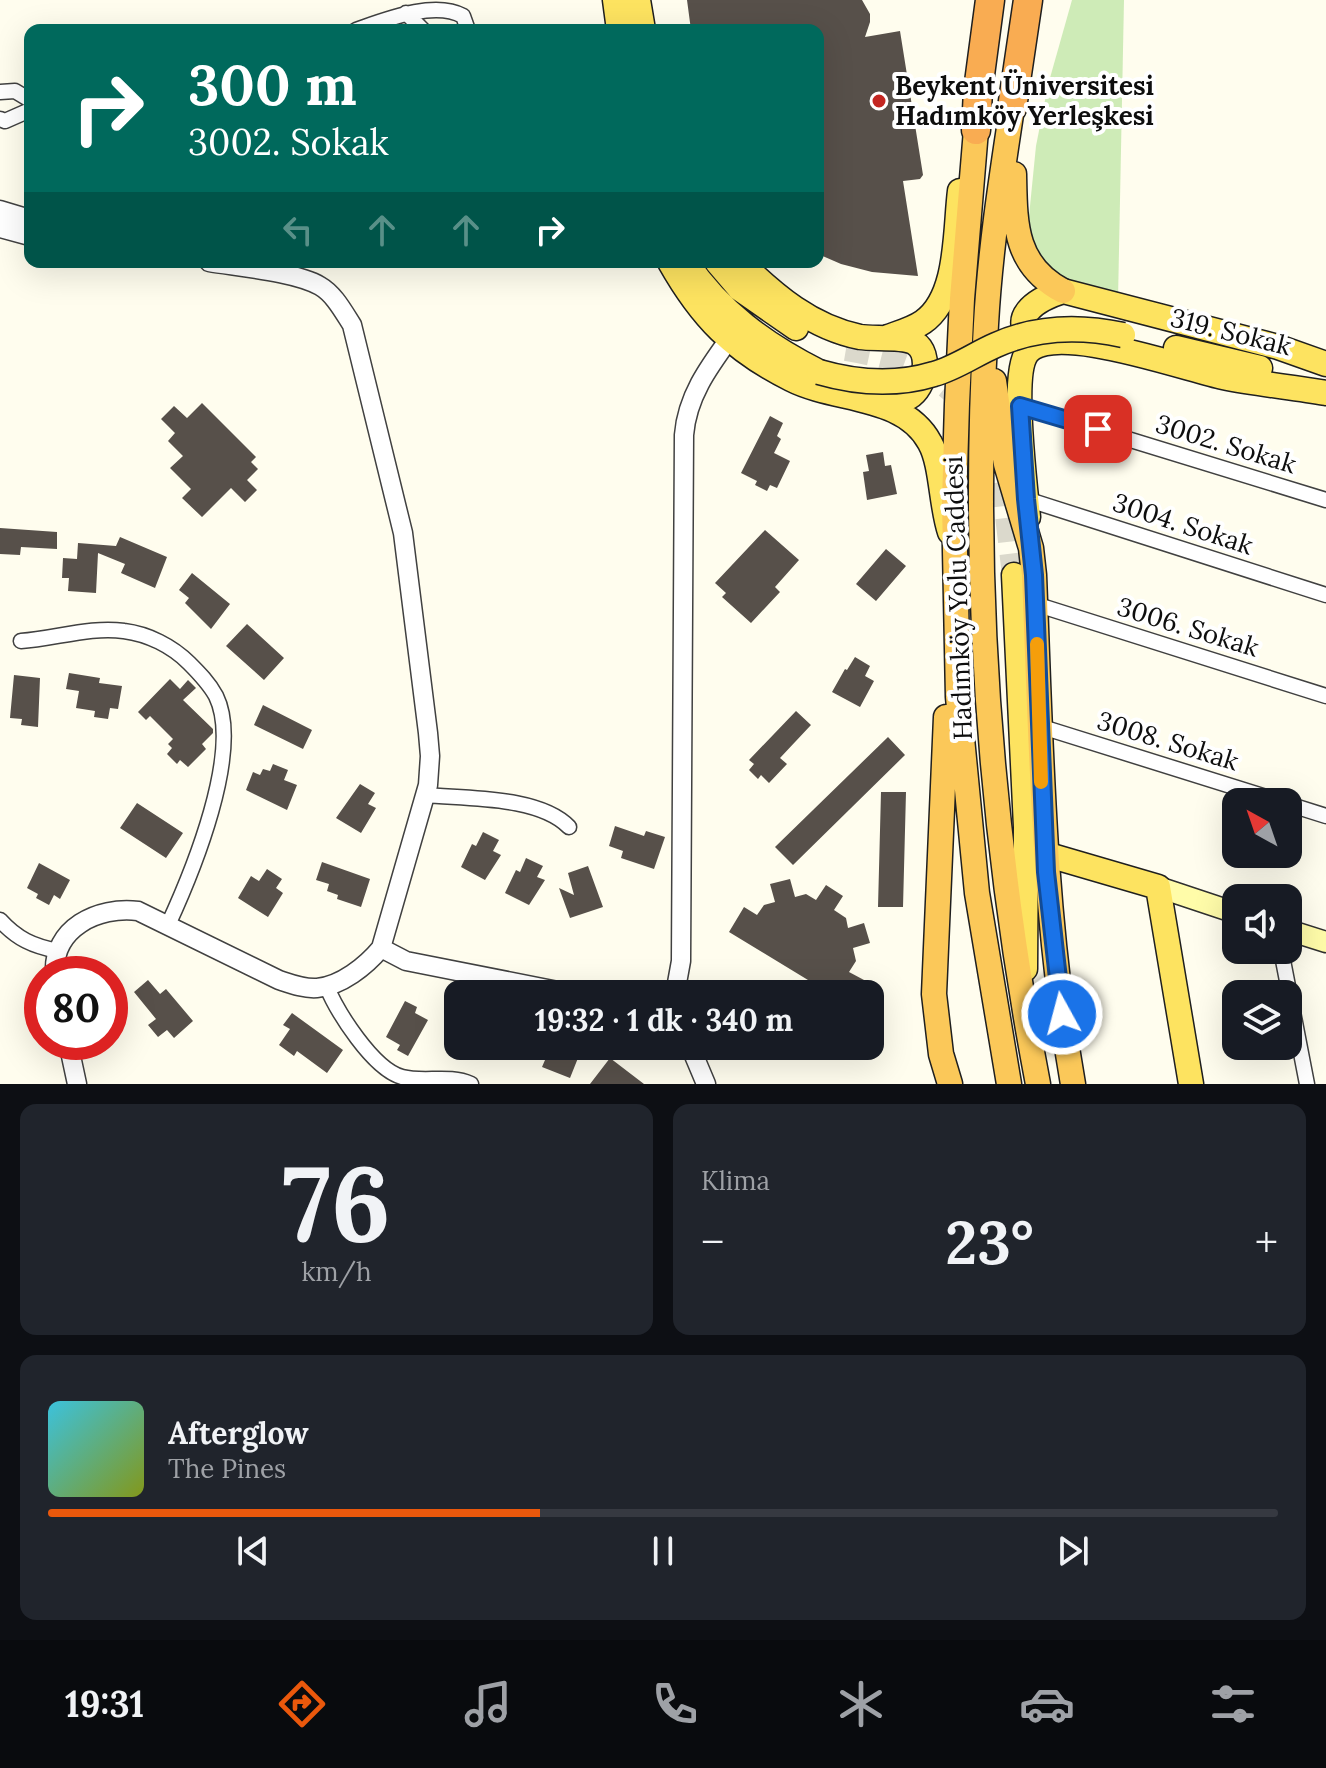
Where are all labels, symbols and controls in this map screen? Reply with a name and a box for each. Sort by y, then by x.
text: 300 m [188,49,357,120]
icon: right [56,56,160,160]
place label: Beykent Üniversitesi Hadımköy Yerleşkesi [895,68,1154,132]
marker: Beykent Üniversitesi Hadımköy Yerleşkesi [870,92,888,110]
text: 3002. Sokak [188,119,389,165]
icon: left [276,208,320,252]
icon: ahead [360,208,404,252]
icon: ahead [444,208,488,252]
icon: right [528,208,572,252]
street label: 319. Sokak [1167,301,1295,362]
pin [1064,395,1132,463]
icon: arrive [1076,407,1120,451]
street label: 3002. Sokak [1152,407,1300,481]
street label: Hadımköy Yolu Caddesi [936,455,979,741]
street label: 3004. Sokak [1109,485,1257,562]
street label: 3006. Sokak [1113,589,1263,664]
street label: 3008. Sokak [1094,703,1243,778]
north arrow [1222,788,1302,868]
map controls [1222,788,1302,1060]
button: sound [1222,884,1302,964]
speed limit sign: 80 [24,956,128,1060]
position arrow [1020,972,1104,1056]
button: layers [1222,980,1302,1060]
text: 19:32 · 1 dk · 340 m [535,1001,793,1039]
text: 76 [282,1136,391,1269]
text: Klima [701,1164,770,1197]
text: 23° [945,1204,1034,1280]
text: − [701,1214,724,1270]
text: + [1255,1214,1278,1270]
text: km/h [301,1255,372,1288]
text: Afterglow [168,1414,309,1452]
text: The Pines [168,1452,286,1485]
icon: previous [231,1529,275,1573]
icon: pause [641,1529,685,1573]
icon: next [1051,1529,1095,1573]
icon: directions [274,1676,330,1732]
icon: music [460,1676,516,1732]
icon: phone [647,1676,703,1732]
icon: climate [833,1676,889,1732]
icon: car [1019,1676,1075,1732]
icon: filters [1205,1676,1261,1732]
text: 19:31 [65,1681,144,1727]

